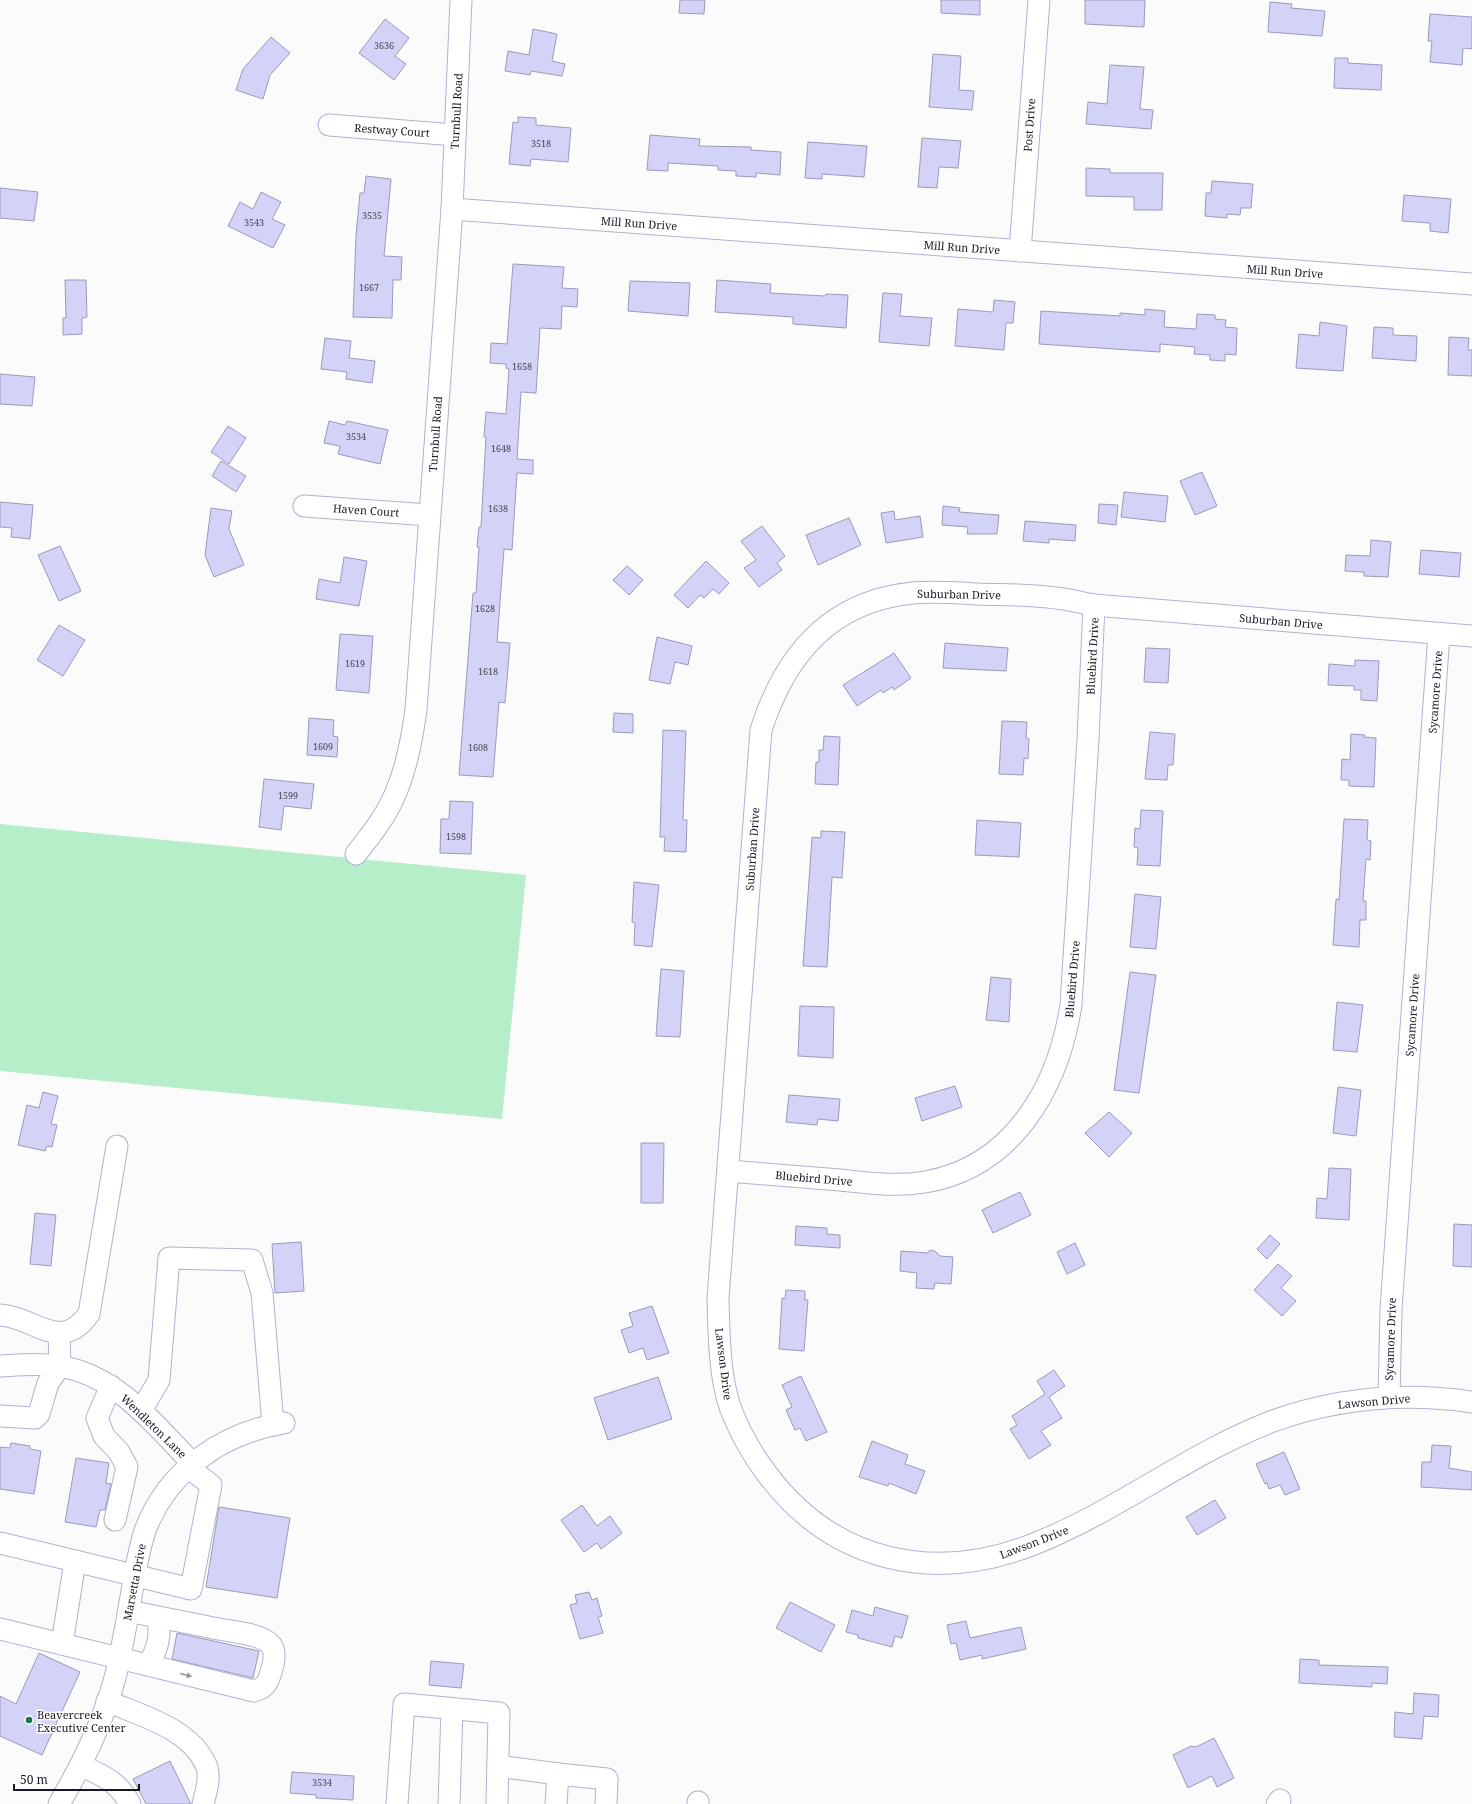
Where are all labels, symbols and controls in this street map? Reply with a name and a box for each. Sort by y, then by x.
house number: 3636 [374,39,394,52]
street label: Turnbull Road [447,72,465,149]
street label: Post Drive [1020,98,1038,152]
street label: Restway Court [354,120,430,140]
house number: 3518 [531,137,551,150]
house number: 3535 [362,209,382,222]
street label: Mill Run Drive [600,213,678,233]
house number: 3543 [244,216,264,229]
street label: Mill Run Drive [923,237,1001,257]
street label: Mill Run Drive [1246,261,1324,281]
house number: 1667 [359,281,379,294]
house number: 1658 [512,360,532,373]
street label: Turnbull Road [425,395,445,472]
house number: 3534 [346,430,366,443]
house number: 1648 [491,442,511,455]
street label: Haven Court [332,500,400,520]
house number: 1638 [488,502,508,515]
street label: Suburban Drive [917,586,1001,602]
house number: 1628 [475,602,495,615]
street label: Suburban Drive [1239,610,1323,632]
street label: Bluebird Drive [1082,617,1102,695]
street label: Sycamore Drive [1425,650,1445,734]
house number: 1619 [345,657,365,670]
house number: 1618 [478,665,498,678]
house number: 1609 [313,740,333,753]
house number: 1608 [468,741,488,754]
house number: 1599 [278,789,298,802]
street label: Suburban Drive [742,807,762,891]
house number: 1598 [446,830,466,843]
street label: Bluebird Drive [1061,940,1083,1018]
street label: Sycamore Drive [1402,973,1422,1057]
street label: Bluebird Drive [775,1167,853,1189]
street label: Sycamore Drive [1381,1297,1399,1381]
street label: Lawson Drive [712,1327,736,1401]
street label: Lawson Drive [1337,1390,1411,1412]
street label: Wendleton Lane [118,1391,190,1461]
street label: Lawson Drive [997,1522,1071,1562]
street label: Marsetta Drive [119,1542,149,1622]
one-way arrow [180,1672,192,1678]
place label: Beavercreek Executive Center [37,1707,126,1735]
marker: Beavercreek Executive Center [24,1715,34,1725]
scale bar [14,1766,139,1792]
text: 50 m [20,1771,48,1788]
house number: 3534 [312,1776,332,1789]

